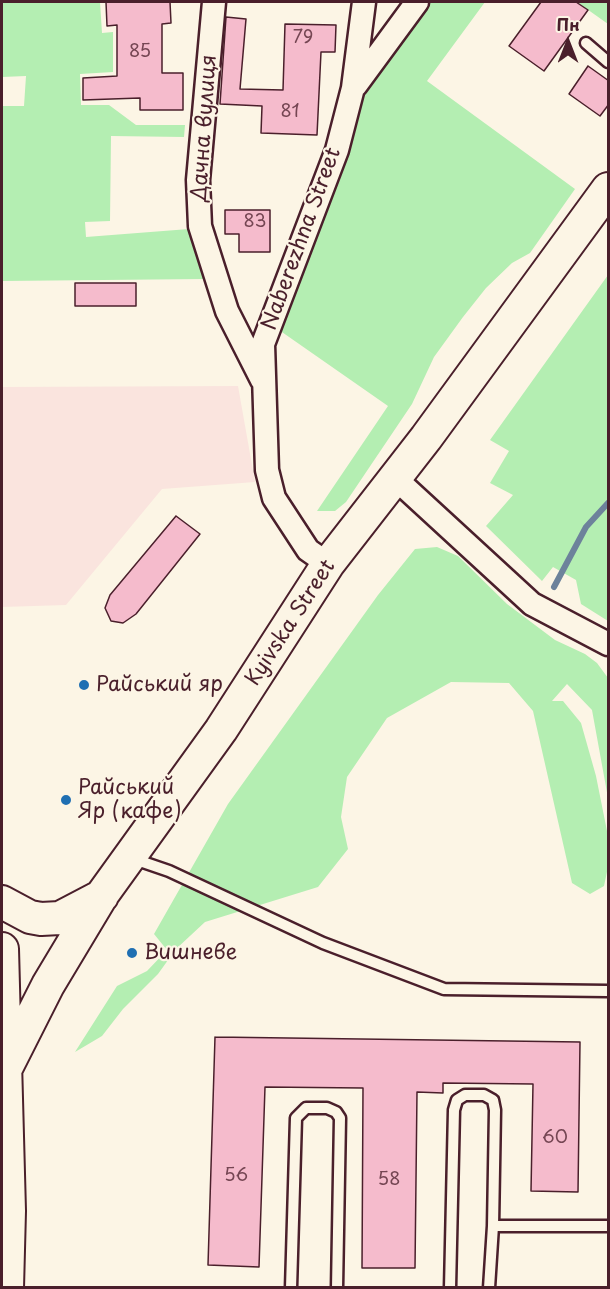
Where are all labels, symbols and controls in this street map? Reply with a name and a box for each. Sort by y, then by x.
north arrow [538,12,598,72]
text: Пн [556,12,580,36]
house number: 79 [293,27,313,49]
house number: 85 [129,41,151,63]
street label: Дачна вулиця [187,54,223,202]
house number: 81 [280,101,300,123]
street label: Naberezhna Street [257,144,347,334]
house number: 83 [244,211,266,233]
street label: Kyivska Street [241,555,341,691]
place label: Райський яр [96,672,223,698]
marker: Райський яр [77,678,91,692]
place label: Райський Яр (кафе) [78,775,182,825]
marker: Райський Яр (кафе) [59,793,73,807]
place label: Вишневе [144,940,237,966]
marker: Вишневе [125,946,139,960]
house number: 60 [542,1127,568,1149]
house number: 56 [224,1165,248,1187]
house number: 58 [378,1169,400,1191]

